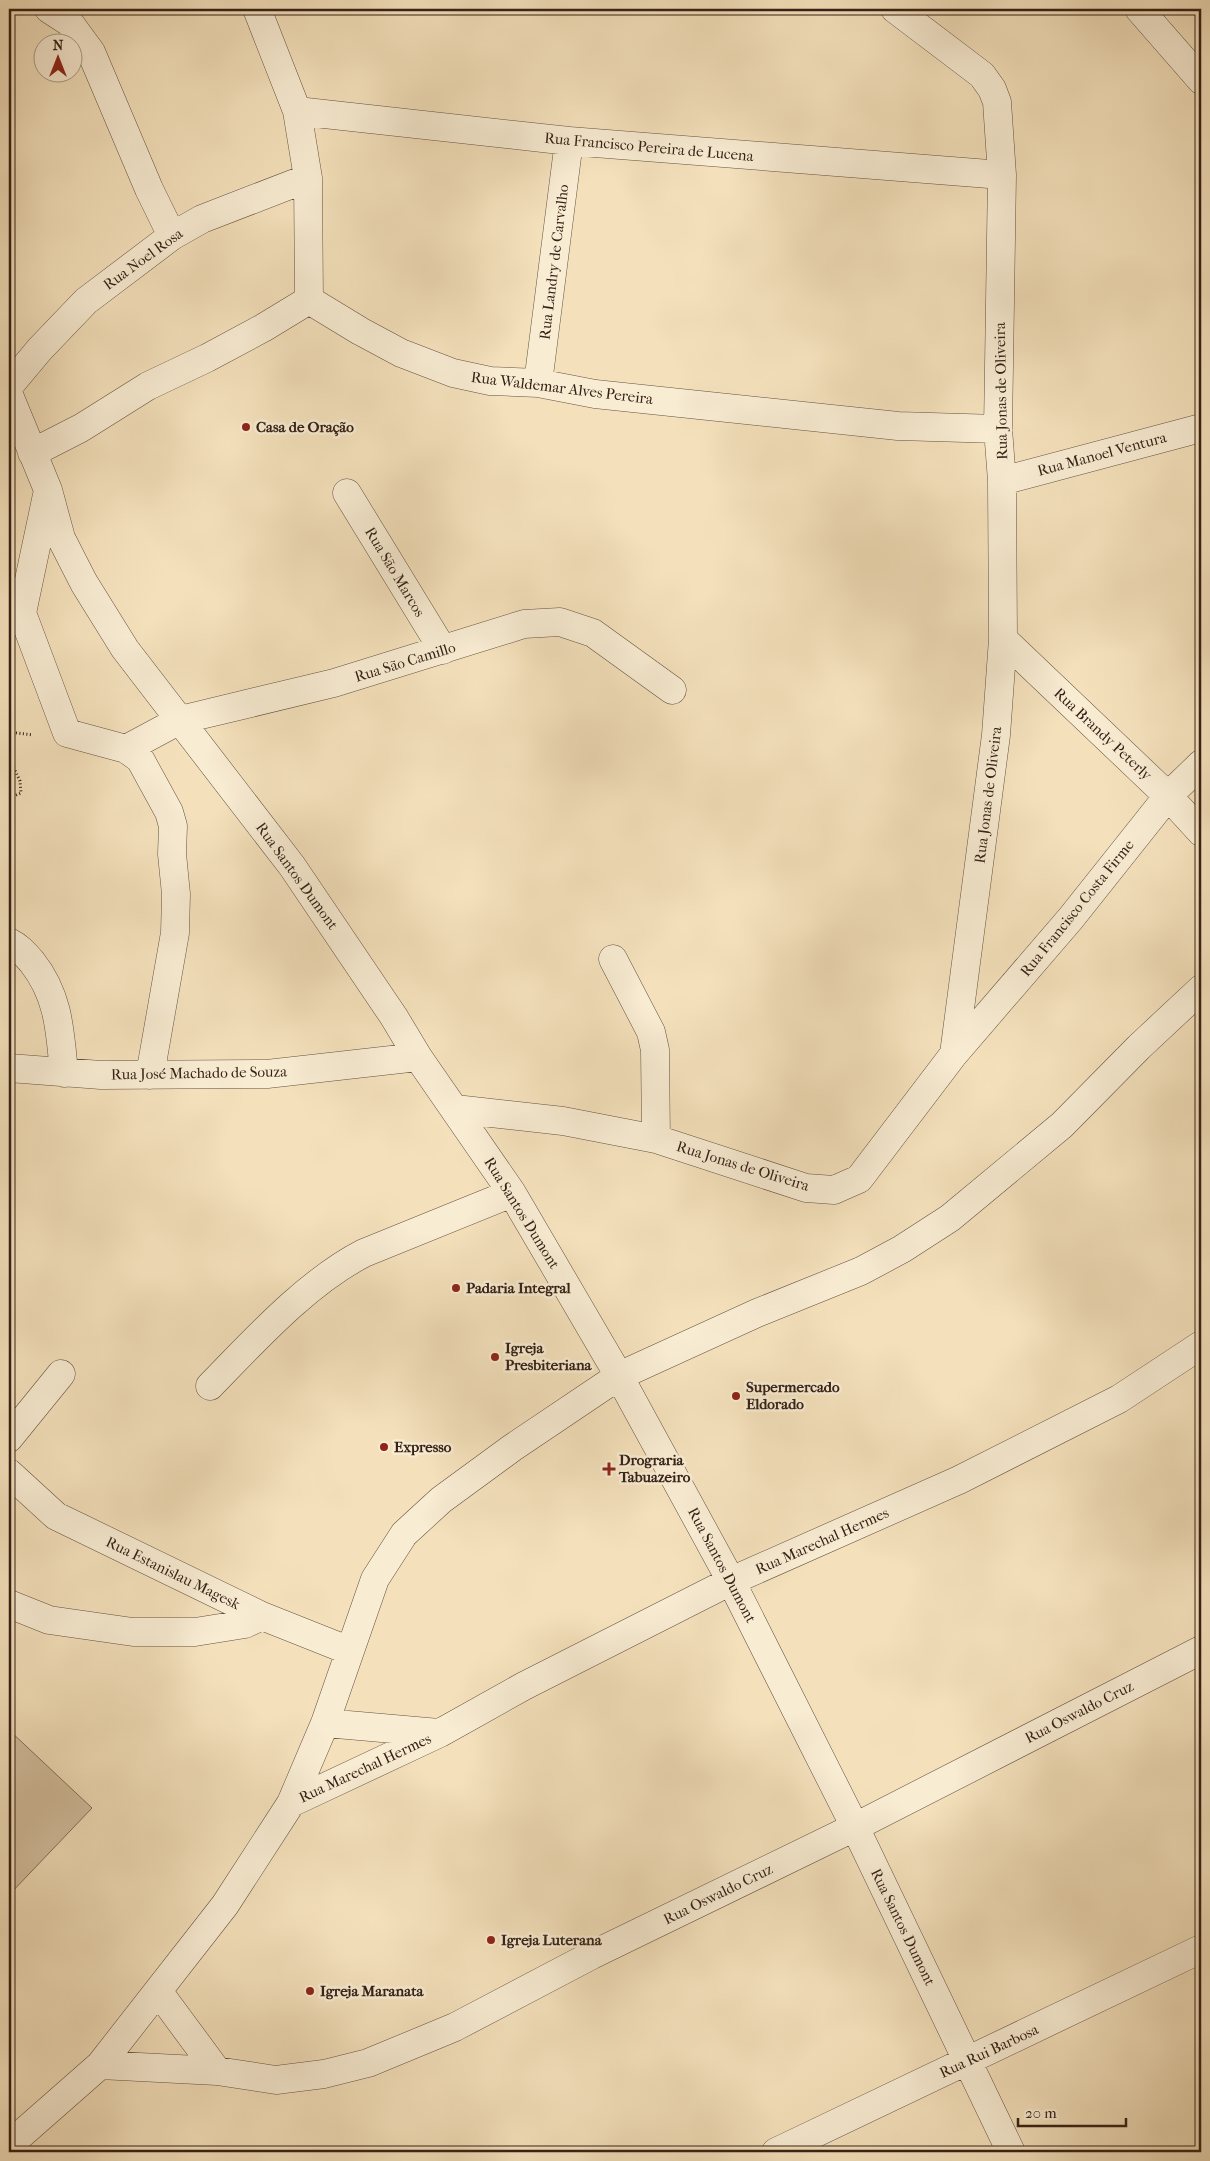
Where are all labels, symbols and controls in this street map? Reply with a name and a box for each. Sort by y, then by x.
north arrow [32,32,82,82]
text: N [53,37,64,54]
street label: Rua Francisco Pereira de Lucena [544,129,755,165]
street label: Rua Landry de Carvalho [536,183,573,341]
street label: Rua Noel Rosa [100,224,187,294]
street label: Rua Jonas de Oliveira [991,321,1011,460]
street label: Rua Waldemar Alves Pereira [470,368,655,408]
place label: Casa de Oração [256,418,354,437]
marker: Casa de Oração [240,421,252,433]
street label: Rua Manoel Ventura [1035,428,1170,480]
street label: Rua São Marcos [361,524,429,621]
street label: Rua São Camillo [352,638,458,686]
street label: Rua Brandy Peterly [1050,684,1156,785]
street label: Rua Jonas de Oliveira [971,724,1005,865]
street label: Rua Santos Dumont [252,819,342,934]
street label: Rua Francisco Costa Firme [1016,836,1138,980]
street label: Rua José Machado de Souza [111,1062,288,1084]
street label: Rua Jonas de Oliveira [674,1137,813,1195]
street label: Rua Santos Dumont [480,1154,564,1273]
place label: Padaria Integral [466,1279,572,1297]
marker: Padaria Integral [450,1282,462,1294]
place label: Igreja Presbiteriana [505,1339,593,1374]
marker: Igreja Presbiteriana [489,1351,501,1363]
place label: Supermercado Eldorado [746,1378,840,1413]
marker: Supermercado Eldorado [730,1390,742,1402]
place label: Expresso [394,1438,452,1456]
marker: Expresso [378,1441,390,1453]
place label: Drograria Tabuazeiro [618,1451,691,1486]
marker: Drograria Tabuazeiro [603,1463,615,1475]
street label: Rua Marechal Hermes [753,1503,892,1578]
street label: Rua Santos Dumont [684,1504,760,1626]
street label: Rua Estanislau Magesk [103,1533,243,1613]
street label: Rua Oswaldo Cruz [1022,1677,1137,1747]
street label: Rua Marechal Hermes [296,1729,434,1807]
street label: Rua Oswaldo Cruz [660,1860,776,1928]
street label: Rua Santos Dumont [867,1865,939,1989]
place label: Igreja Luterana [501,1931,603,1949]
marker: Igreja Luterana [485,1934,497,1946]
place label: Igreja Maranata [320,1982,425,2000]
marker: Igreja Maranata [304,1985,316,1997]
street label: Rua Rui Barbosa [937,2020,1042,2082]
scale bar [1018,2096,1125,2128]
text: 20 m [1025,2104,1057,2122]

